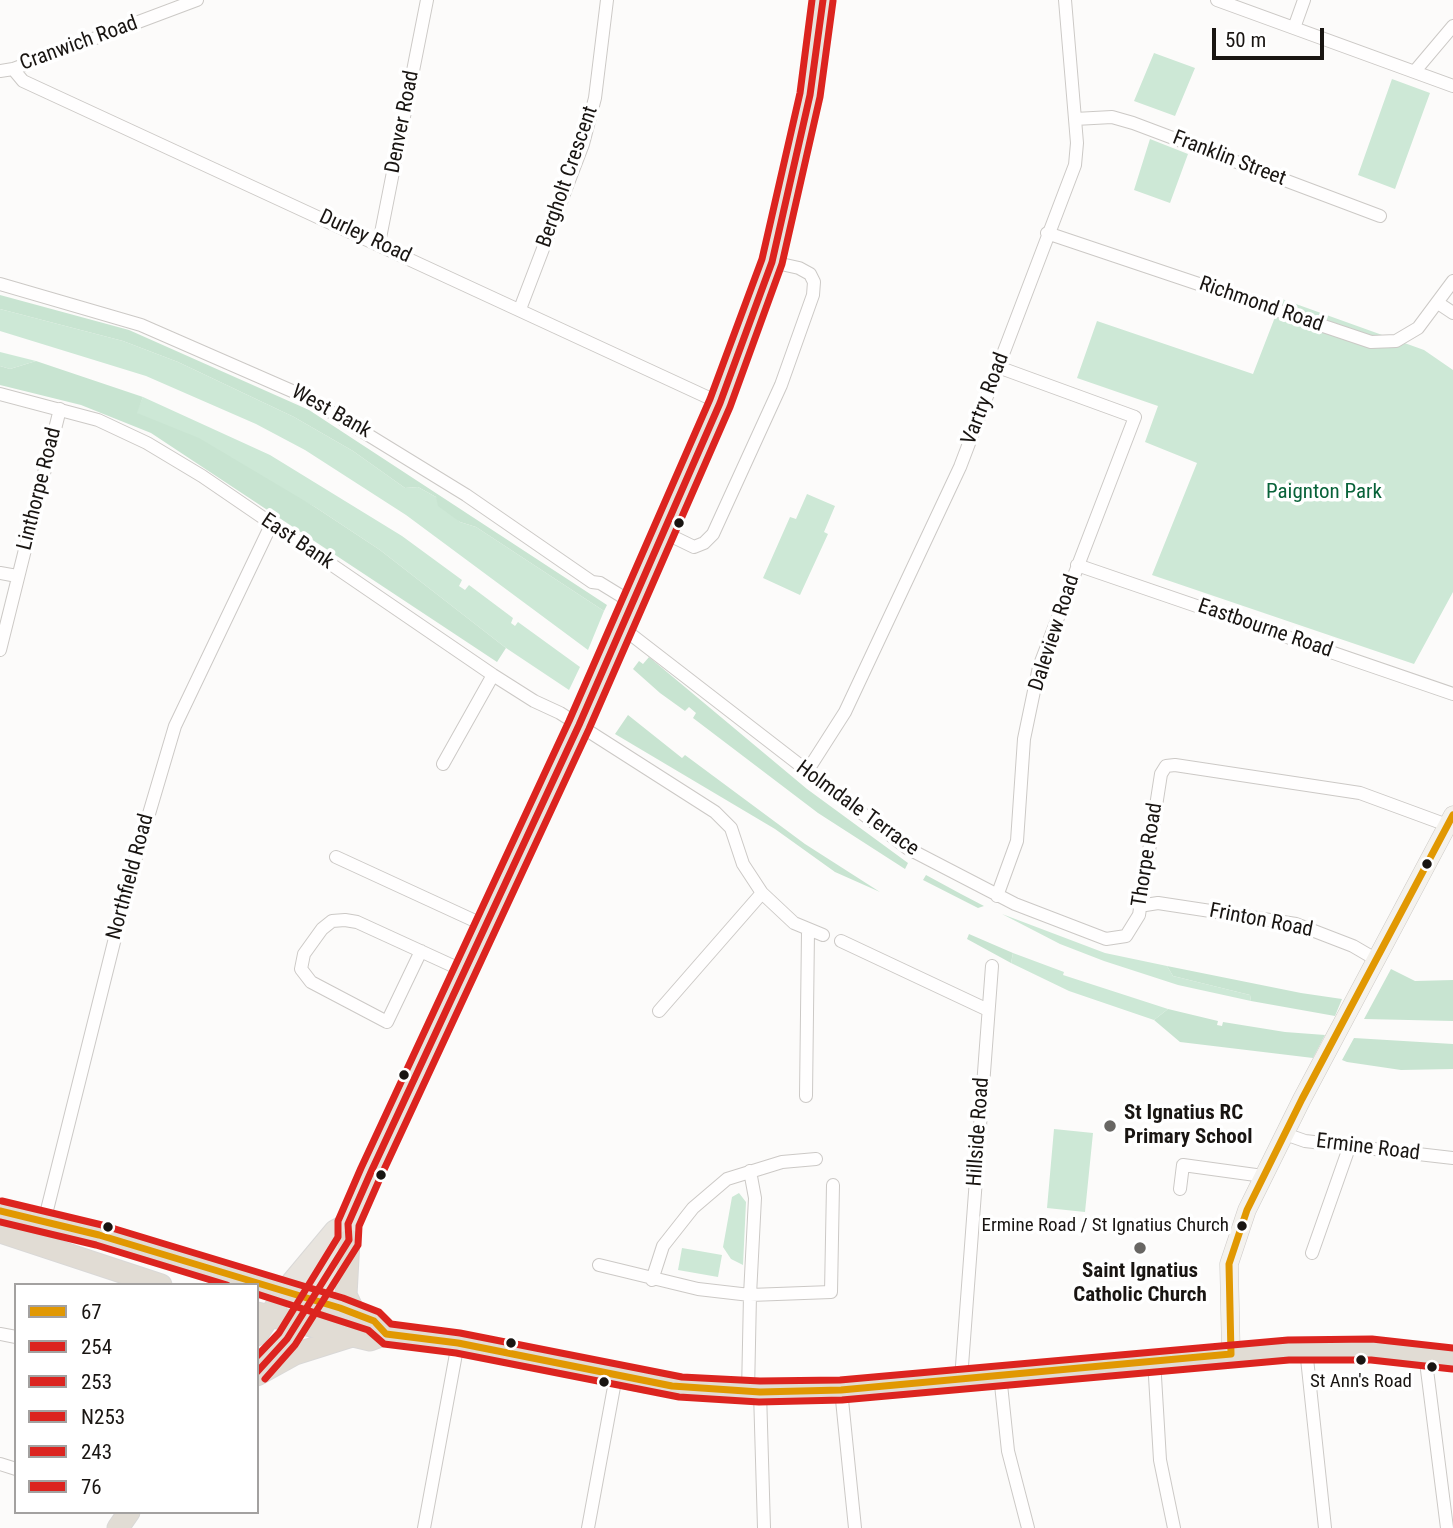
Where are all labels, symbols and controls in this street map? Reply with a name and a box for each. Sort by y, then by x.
street label: Cranwich Road [17,11,141,77]
scale bar [1215,14,1327,58]
text: 50 m [1225,28,1266,52]
street label: Denver Road [381,69,425,175]
street label: Bergholt Crescent [532,103,604,251]
street label: Franklin Street [1169,126,1289,192]
street label: Durley Road [315,205,415,269]
street label: Richmond Road [1196,272,1326,338]
street label: Vartry Road [957,349,1015,449]
street label: West Bank [287,380,375,444]
street label: Linthorpe Road [13,425,67,553]
park label: Paignton Park [1266,480,1382,506]
street label: East Bank [256,509,338,575]
unlabelled marker [672,516,686,530]
street label: Daleview Road [1024,572,1086,694]
street label: Eastbourne Road [1194,594,1336,664]
street label: Holmdale Terrace [791,756,923,862]
street label: Thorpe Road [1127,801,1169,909]
street label: Northfield Road [102,811,160,943]
unlabelled marker [1420,857,1434,871]
street label: Frinton Road [1207,899,1315,943]
unlabelled marker [397,1068,411,1082]
street label: Hillside Road [963,1077,995,1187]
place label: St Ignatius RC Primary School [1124,1101,1252,1151]
marker: St Ignatius RC Primary School [1102,1118,1118,1134]
street label: Ermine Road [1315,1129,1421,1167]
unlabelled marker [374,1168,388,1182]
place label: Ermine Road / St Ignatius Church [982,1215,1229,1237]
marker: Ermine Road / St Ignatius Church [1235,1219,1249,1233]
unlabelled marker [101,1220,115,1234]
marker: Saint Ignatius Catholic Church [1132,1240,1148,1256]
place label: Saint Ignatius Catholic Church [1073,1259,1207,1309]
legend [14,1283,259,1514]
text: 67 [81,1300,102,1324]
text: 254 [81,1335,112,1359]
unlabelled marker [504,1336,518,1350]
marker: St Ann's Road [1354,1353,1368,1367]
unlabelled marker [1425,1360,1439,1374]
text: 253 [81,1370,112,1394]
place label: St Ann's Road [1310,1371,1412,1393]
unlabelled marker [597,1375,611,1389]
text: N253 [81,1405,125,1429]
text: 243 [81,1440,112,1464]
text: 76 [81,1475,102,1499]

